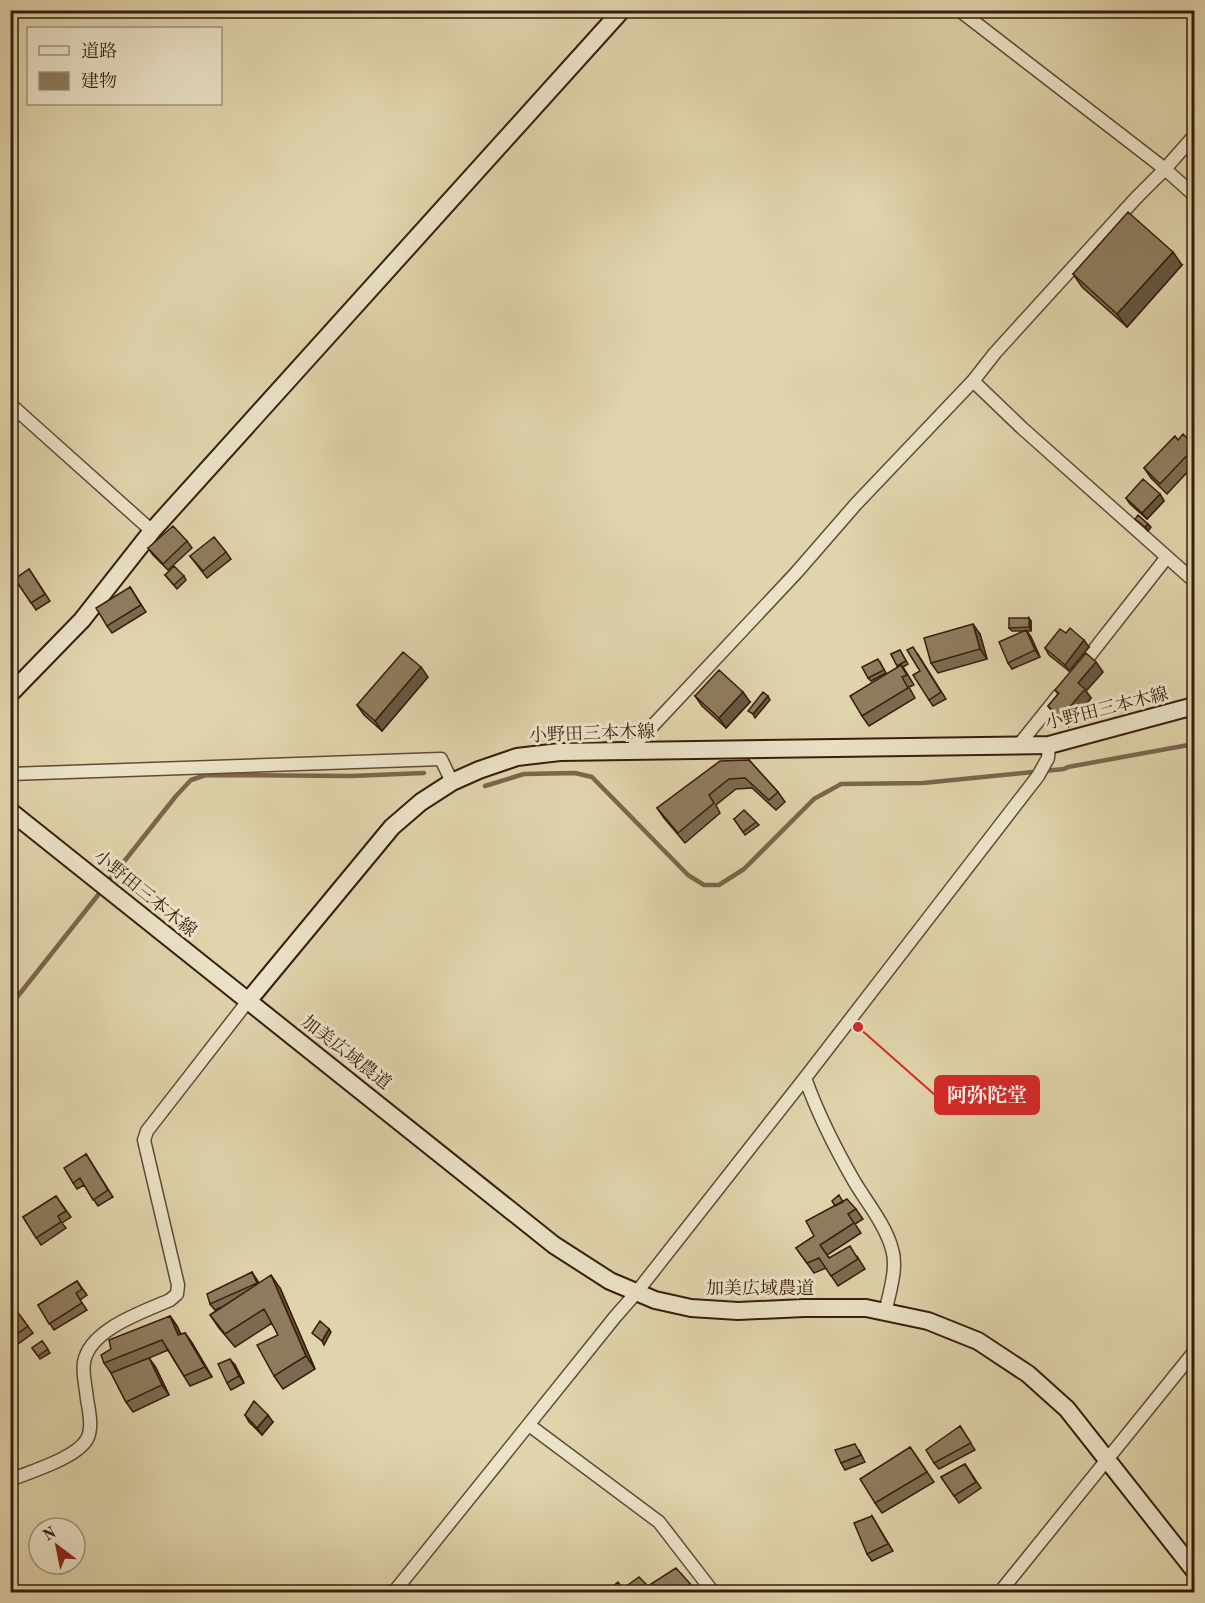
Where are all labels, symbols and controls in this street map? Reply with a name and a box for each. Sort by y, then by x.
legend [27,27,222,105]
text: 道路 [81,41,117,61]
text: 建物 [81,71,117,91]
street label: 小野田三本木線 [1043,683,1170,733]
street label: 小野田三本木線 [529,721,655,745]
street label: 小野田三本木線 [90,846,201,941]
street label: 加美広域農道 [298,1011,395,1093]
callout: 阿弥陀堂 [935,1076,1039,1114]
text: 阿弥陀堂 [947,1084,1027,1107]
street label: 加美広域農道 [706,1278,814,1298]
north arrow [27,1516,87,1576]
text: N [41,1525,60,1545]

